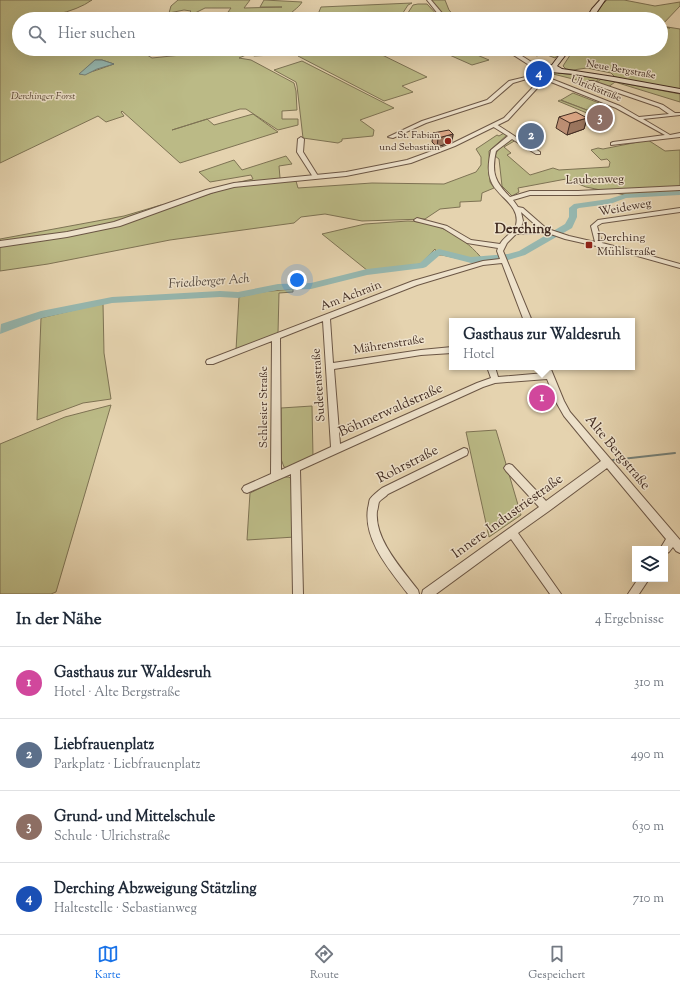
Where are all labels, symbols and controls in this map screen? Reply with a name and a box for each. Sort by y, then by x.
search box [12,12,668,56]
icon: search [26,23,48,45]
text: Hier suchen [58,24,136,45]
street label: Neue Bergstraße [585,57,657,84]
pin: 4 [526,59,552,89]
street label: Ulrichstraße [568,72,624,106]
park label: Derchinger Forst [11,89,75,104]
pin: 3 [587,103,613,133]
pin: 2 [518,121,544,151]
place label: St. Fabian und Sebastian [379,128,440,155]
marker: St. Fabian und Sebastian [443,136,453,146]
street label: Laubenweg [566,170,624,190]
street label: Weideweg [597,194,653,221]
district label: Derching [495,220,551,240]
place label: Derching Mühlstraße [597,229,656,261]
marker: Derching Mühlstraße [584,240,594,250]
water label: Friedberger Ach [168,270,251,294]
your location [287,270,307,290]
street label: Am Achrain [318,276,384,316]
popup [449,318,635,370]
text: Gasthaus zur Waldesruh [463,325,621,346]
street label: Mährenstraße [352,330,426,359]
text: Hotel [463,346,495,364]
street label: Sudetenstraße [307,347,331,422]
street label: Schlesier Straße [255,365,273,448]
street label: Böhmerwaldstraße [336,379,446,443]
pin: 1 [529,383,555,413]
street label: Alte Bergstraße [580,411,654,495]
street label: Rohrstraße [374,441,442,489]
street label: Innere Industriestraße [448,470,568,564]
map controls [632,546,668,582]
button: layers [632,546,668,582]
text: In der Nähe [16,608,102,632]
text: 4 Ergebnisse [595,611,664,629]
text: Gasthaus zur Waldesruh [54,663,212,684]
text: 1 [27,674,31,692]
text: 310 m [634,674,664,692]
text: Hotel · Alte Bergstraße [54,684,180,702]
text: Liebfrauenplatz [54,735,154,756]
text: 2 [26,746,32,764]
text: 490 m [631,746,664,764]
text: Parkplatz · Liebfrauenplatz [54,756,200,774]
text: Grund- und Mittelschule [54,807,215,828]
text: 3 [26,818,32,836]
text: 630 m [632,818,664,836]
text: Schule · Ulrichstraße [54,828,170,846]
text: Derching Abzweigung Stätzling [54,879,257,900]
text: 4 [26,890,32,908]
text: 710 m [633,890,664,908]
text: Haltestelle · Sebastianweg [54,900,197,918]
tab: Karte [95,943,121,983]
tab: Route [310,943,339,983]
tab: Gespeichert [528,943,585,983]

